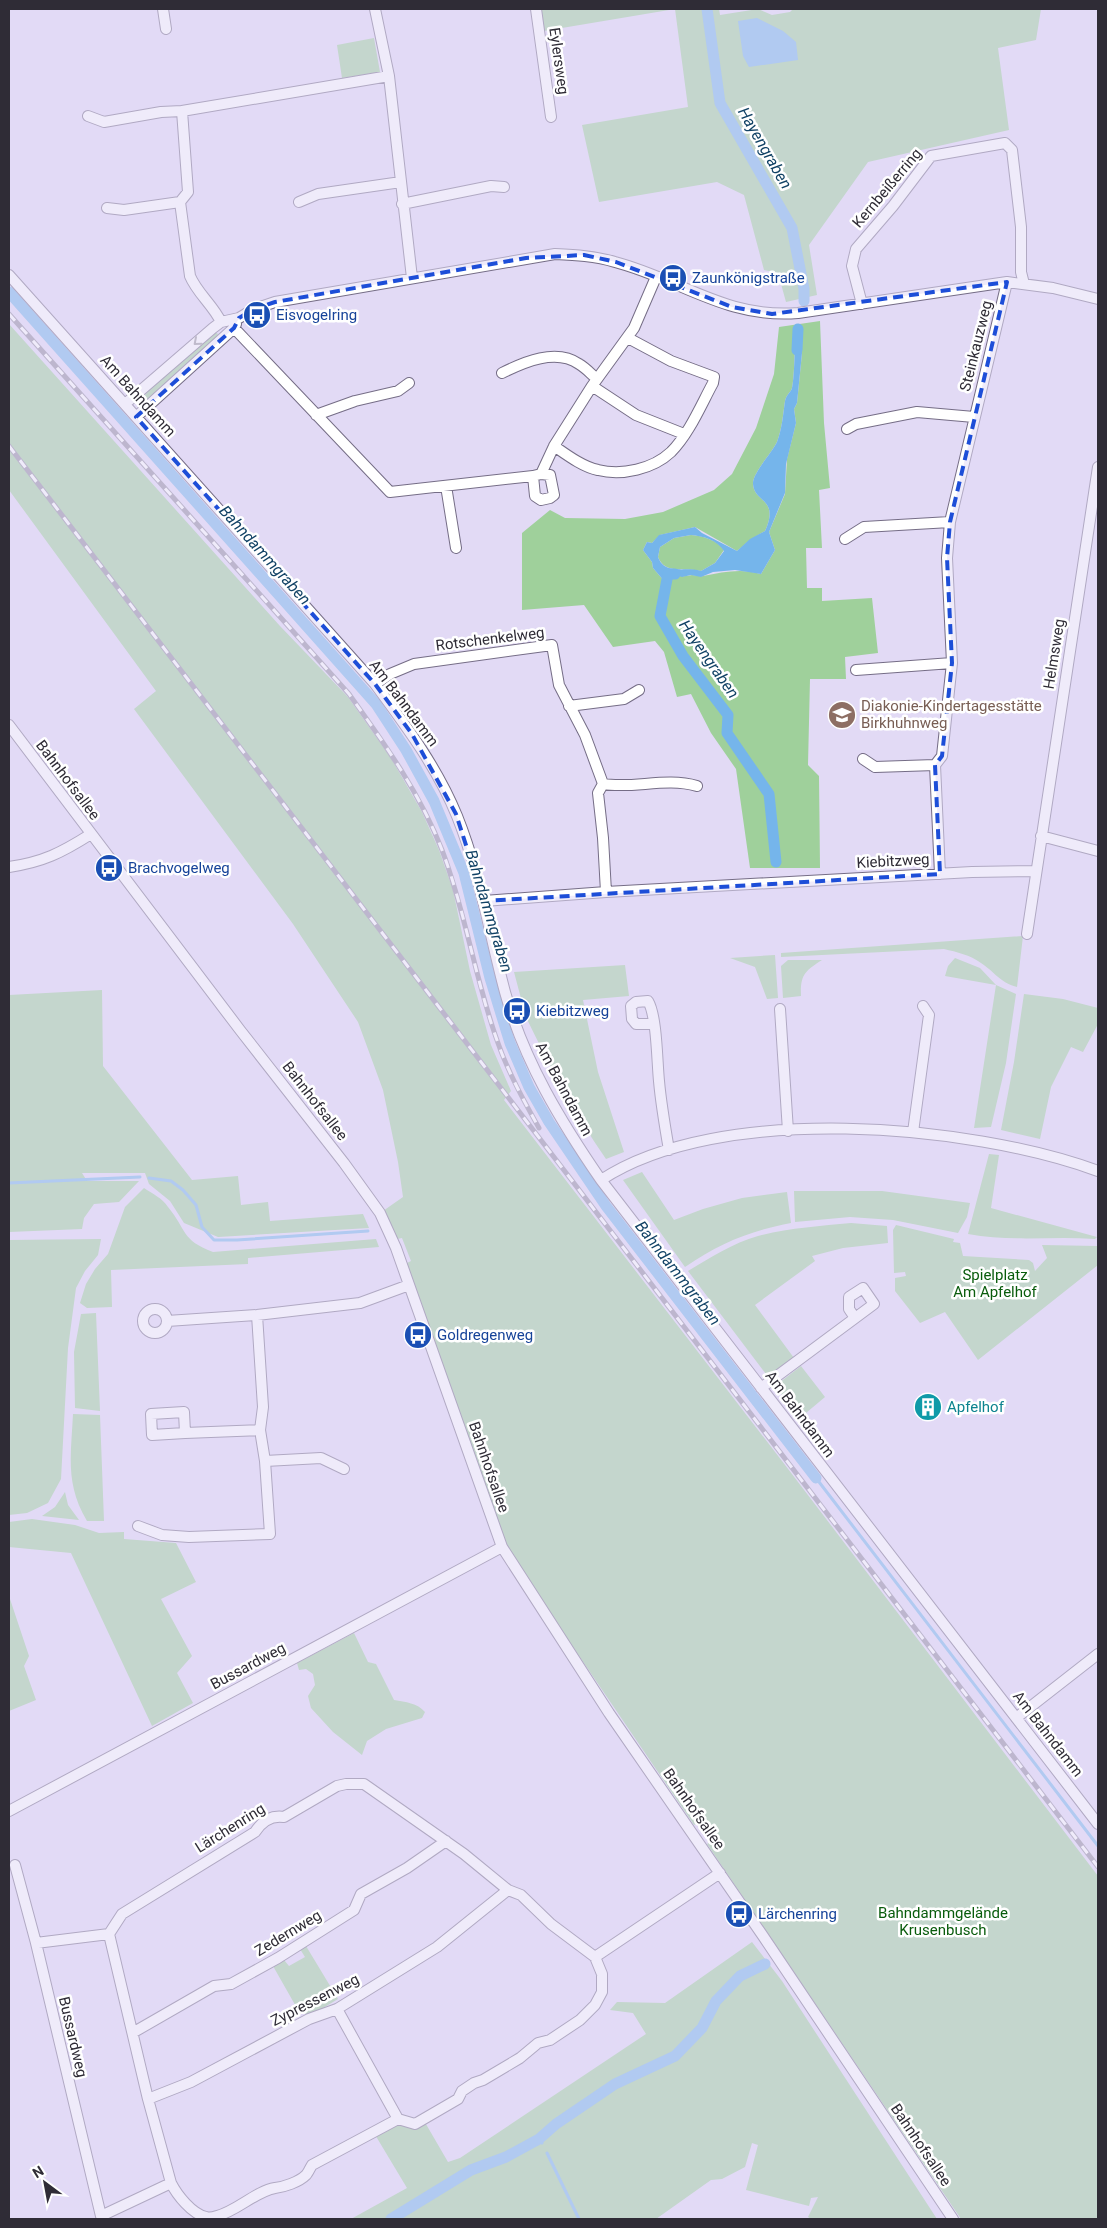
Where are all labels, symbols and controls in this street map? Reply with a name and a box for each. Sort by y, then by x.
street label: Eylersweg [545,26,573,96]
water label: Hayengraben [734,104,796,192]
street label: Kernbeißerring [849,145,925,231]
bus stop icon: Zaunkönigstraße [658,263,688,293]
place label: Zaunkönigstraße [692,269,805,287]
street label: Steinkauzweg [956,299,996,393]
bus stop icon: Eisvogelring [242,300,272,330]
place label: Eisvogelring [276,306,357,324]
one-way arrow [194,336,203,345]
street label: Am Bahndamm [97,351,179,441]
water label: Bahndammgraben [215,501,315,609]
water label: Hayengraben [675,616,743,702]
street label: Helmsweg [1040,618,1068,690]
street label: Rotschenkelweg [435,623,545,655]
street label: Am Bahndamm [366,656,442,750]
place label: Diakonie-Kindertagesstätte Birkhuhnweg [861,697,1042,732]
school or university icon: Diakonie-Kindertagesstätte Birkhuhnweg [827,700,857,730]
street label: Bahnhofsallee [32,737,104,823]
water label: Bahndammgraben [461,847,517,975]
street label: Kiebitzweg [856,850,930,872]
bus stop icon: Brachvogelweg [94,853,124,883]
place label: Brachvogelweg [128,859,230,877]
bus stop icon: Kiebitzweg [502,996,532,1026]
place label: Kiebitzweg [536,1002,609,1020]
street label: Am Bahndamm [532,1039,596,1139]
street label: Bahnhofsallee [279,1058,351,1144]
water label: Bahndammgraben [631,1217,725,1329]
park label: Spielplatz Am Apfelhof [953,1266,1038,1301]
bus stop icon: Goldregenweg [403,1320,433,1350]
place label: Goldregenweg [437,1326,533,1344]
street label: Am Bahndamm [762,1367,838,1461]
building icon: Apfelhof [913,1392,943,1422]
place label: Apfelhof [947,1398,1005,1416]
street label: Bahnhofsallee [465,1419,513,1515]
street label: Bussardweg [207,1639,289,1693]
street label: Am Bahndamm [1009,1688,1087,1780]
street label: Bahnhofsallee [659,1765,729,1853]
street label: Lärchenring [192,1799,268,1857]
bus stop icon: Lärchenring [724,1899,754,1929]
park label: Bahndammgelände Krusenbusch [878,1904,1008,1939]
place label: Lärchenring [758,1905,837,1923]
street label: Zedernweg [252,1906,324,1960]
street label: Zypressenweg [268,1970,362,2030]
street label: Bussardweg [55,1995,91,2079]
street label: Bahnhofsallee [887,2101,955,2190]
north arrow [20,2158,70,2208]
text: N [30,2163,47,2181]

